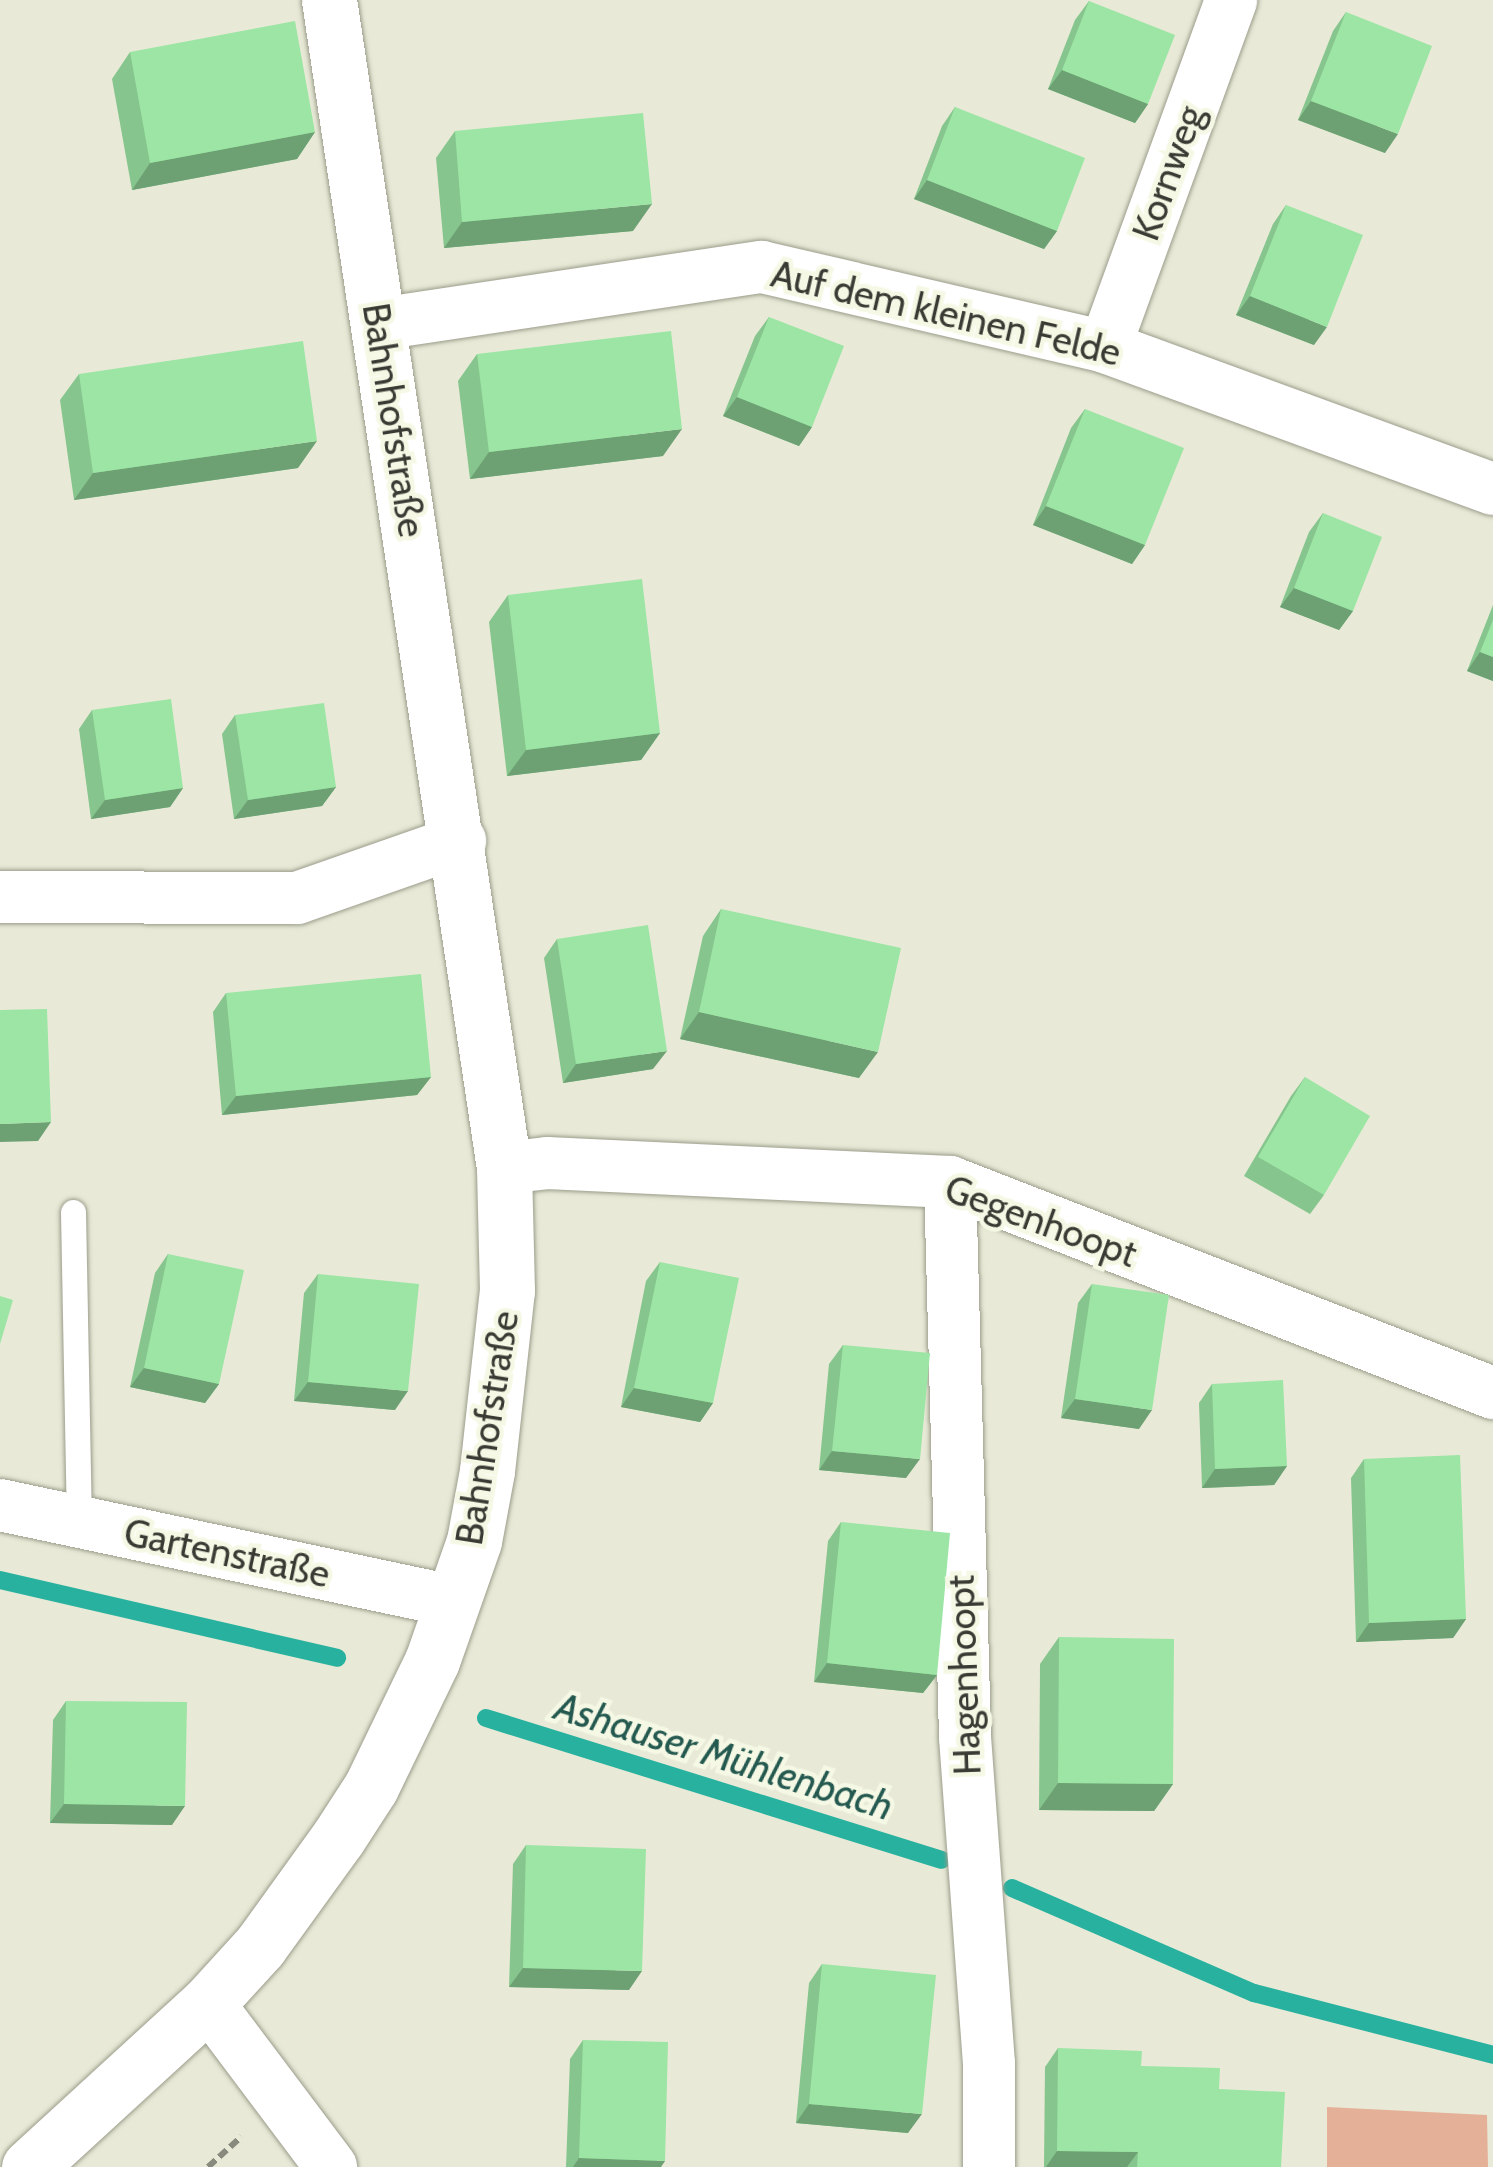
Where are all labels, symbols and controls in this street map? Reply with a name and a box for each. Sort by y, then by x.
street label: Kornweg [1123,100,1213,246]
street label: Auf dem kleinen Felde [767,251,1125,375]
street label: Bahnhofstraße [353,300,435,540]
street label: Gegenhoopt [939,1165,1143,1277]
street label: Bahnhofstraße [446,1308,528,1548]
street label: Gartenstraße [120,1509,334,1597]
street label: Hagenhoopt [938,1574,990,1776]
water label: Ashauser Mühlenbach [549,1682,899,1830]

